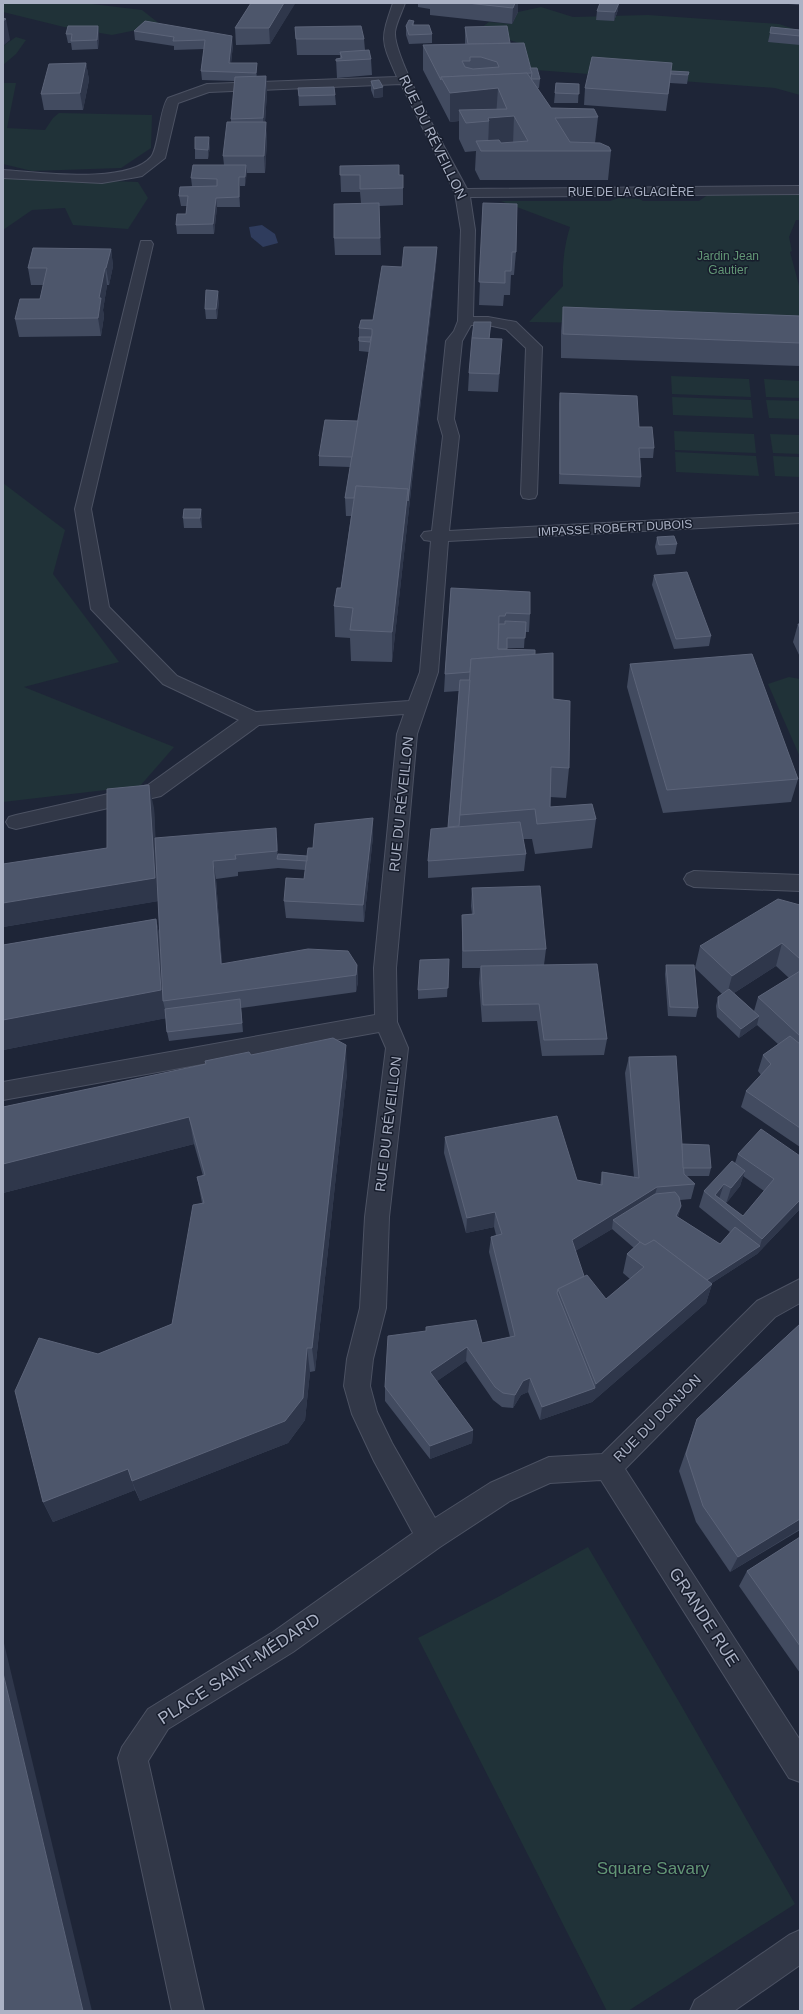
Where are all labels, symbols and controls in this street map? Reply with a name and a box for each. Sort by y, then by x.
street label: RUE DU RÉVEILLON [396,72,470,202]
street label: RUE DE LA GLACIÈRE [568,184,694,199]
park label: Jardin Jean Gautier [697,249,759,277]
street label: IMPASSE ROBERT DUBOIS [537,517,693,539]
street label: RUE DU RÉVEILLON [386,735,416,873]
street label: RUE DU RÉVEILLON [372,1055,404,1193]
street label: RUE DU DONJON [610,1371,704,1465]
street label: GRANDE RUE [665,1564,743,1670]
street label: PLACE SAINT-MÉDARD [155,1610,323,1728]
park label: Square Savary [597,1859,710,1878]

